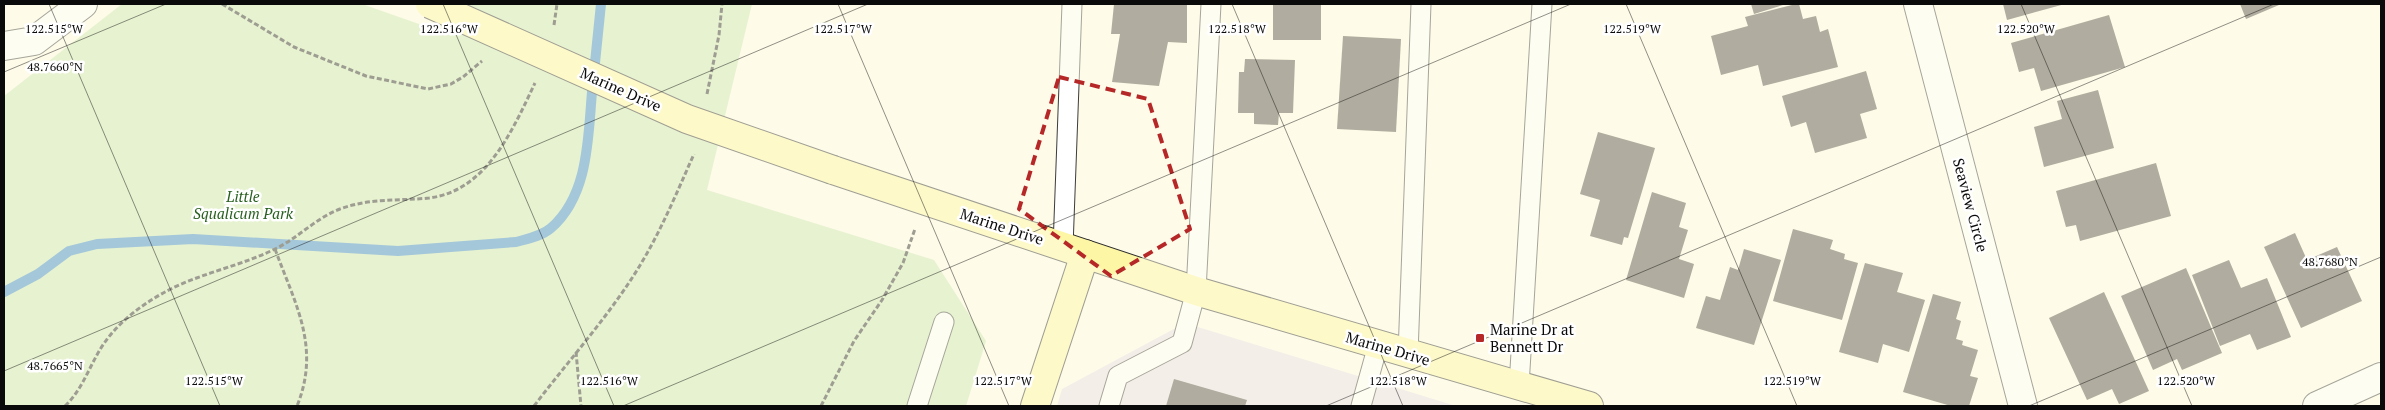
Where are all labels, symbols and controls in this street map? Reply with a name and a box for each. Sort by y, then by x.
text: 122.515°W [25,21,84,36]
text: 122.516°W [420,21,479,36]
text: 122.517°W [814,21,873,36]
text: 122.518°W [1208,21,1267,36]
text: 122.519°W [1603,21,1662,36]
text: 122.520°W [1997,21,2056,36]
text: 48.7660°N [27,59,83,74]
street label: Marine Drive [577,62,665,116]
street label: Seaview Circle [1949,156,1993,254]
park label: Little Squalicum Park [193,186,294,223]
street label: Marine Drive [958,203,1046,249]
text: 48.7680°N [2302,254,2358,269]
place label: Marine Dr at Bennett Dr [1490,319,1575,356]
street label: Marine Drive [1344,326,1432,370]
marker: Marine Dr at Bennett Dr [1474,332,1486,344]
text: 48.7665°N [27,358,83,373]
text: 122.515°W [185,373,244,388]
text: 122.516°W [580,373,639,388]
text: 122.517°W [974,373,1033,388]
text: 122.518°W [1369,373,1428,388]
text: 122.519°W [1763,373,1822,388]
text: 122.520°W [2157,373,2216,388]

